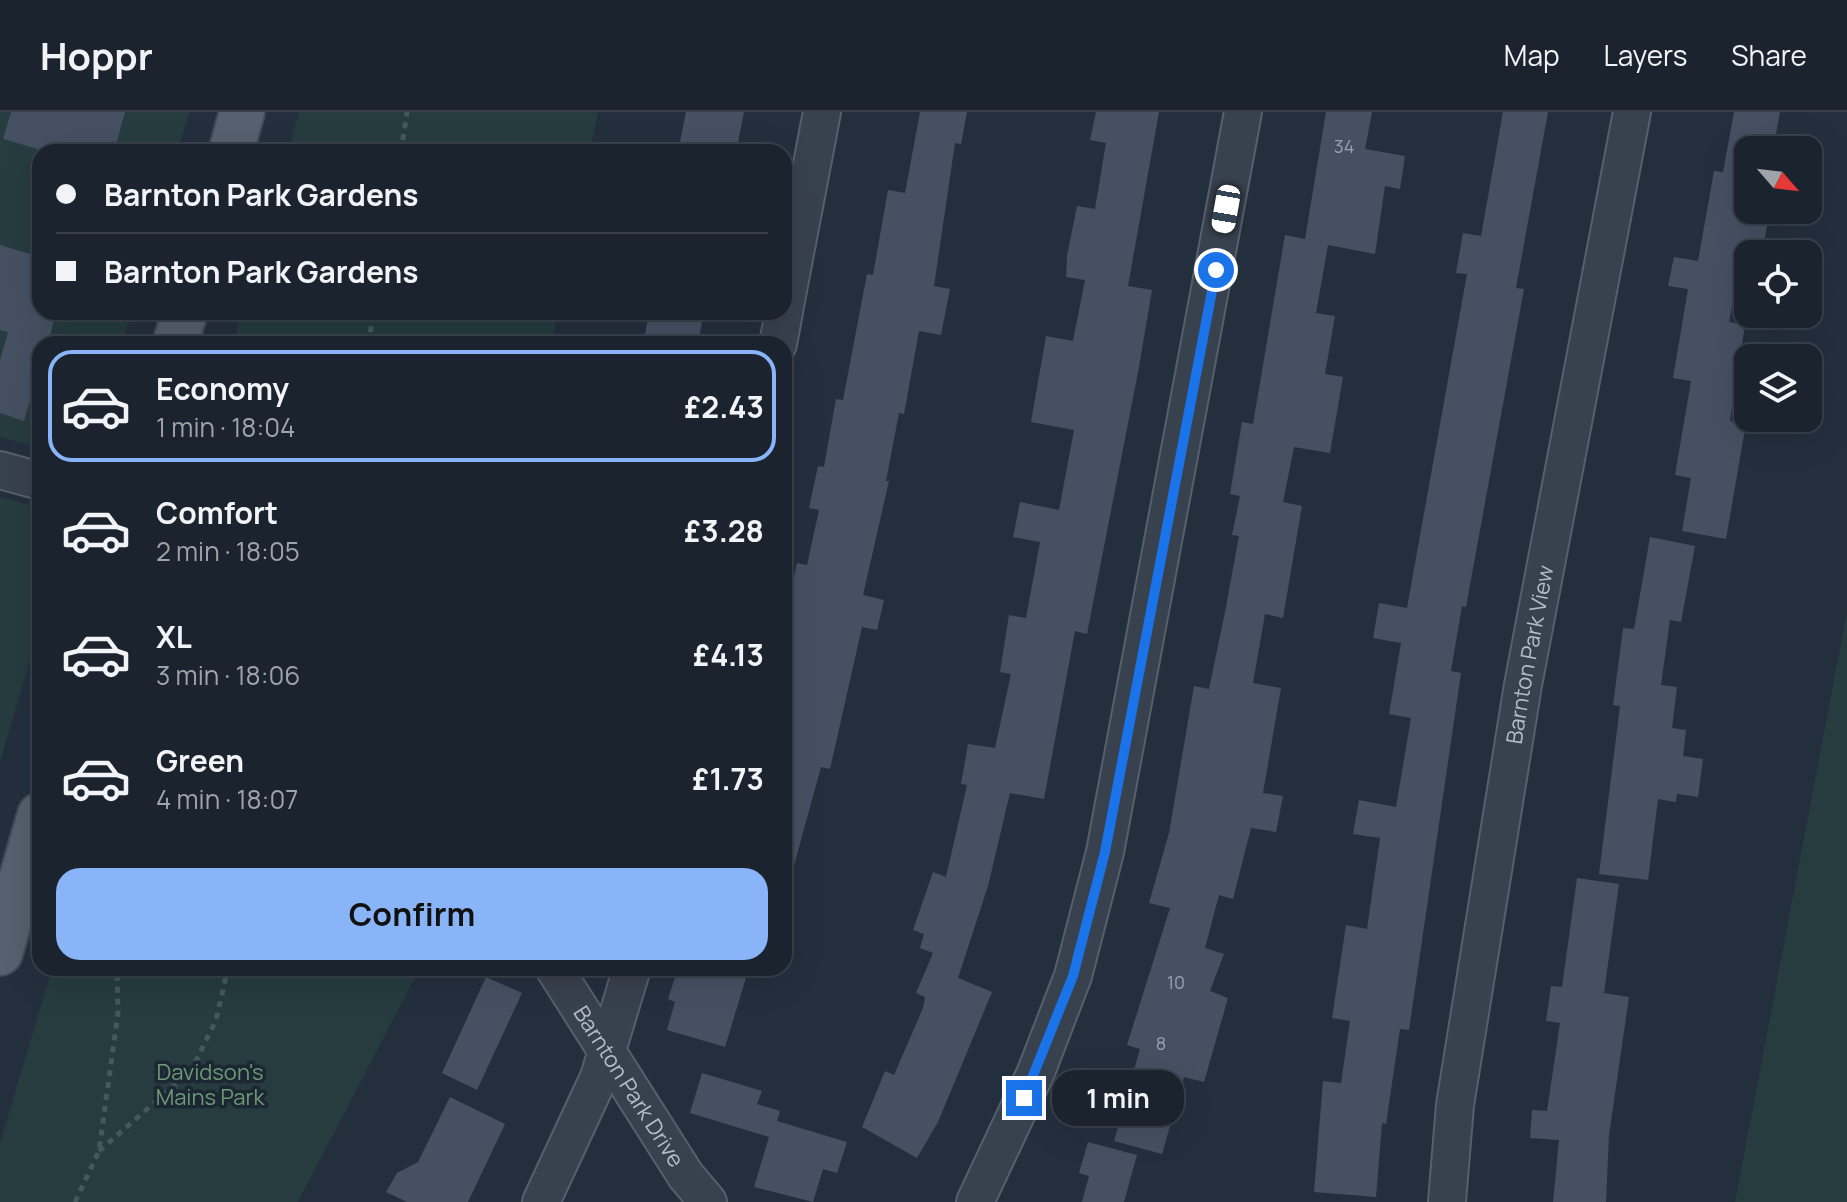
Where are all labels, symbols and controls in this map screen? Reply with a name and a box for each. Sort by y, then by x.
text: Hoppr [40,29,153,81]
text: Map [1504,36,1560,74]
text: Layers [1604,36,1687,74]
text: Share [1731,36,1807,74]
house number: 34 [1334,134,1354,158]
north arrow [1734,136,1822,224]
map controls [1734,136,1822,432]
text: Barnton Park Gardens [104,174,419,215]
car [1210,183,1242,235]
button: locate [1734,240,1822,328]
text: Barnton Park Gardens [104,251,419,292]
route start [1198,252,1234,288]
button: layers [1734,344,1822,432]
text: Economy [156,368,289,409]
icon: car [60,370,132,442]
text: £2.43 [684,386,764,427]
text: 1 min · 18:04 [156,409,295,445]
text: Comfort [156,492,278,533]
icon: car [60,494,132,566]
text: £3.28 [684,510,764,551]
text: 2 min · 18:05 [156,533,300,569]
street label: Barnton Park View [1499,562,1561,746]
text: XL [156,616,192,657]
icon: car [60,618,132,690]
text: £4.13 [693,634,764,675]
text: 3 min · 18:06 [156,657,300,693]
text: Green [156,740,244,781]
icon: car [60,742,132,814]
text: £1.73 [692,758,764,799]
text: 4 min · 18:07 [156,781,298,817]
button: Confirm [56,868,768,960]
house number: 10 [1167,970,1185,994]
street label: Barnton Park Drive [567,1000,691,1173]
house number: 8 [1156,1031,1166,1055]
park label: Davidson's Mains Park [156,1057,265,1112]
callout: 1 min [1052,1070,1184,1126]
route end [1006,1080,1042,1116]
text: 1 min [1086,1080,1150,1116]

